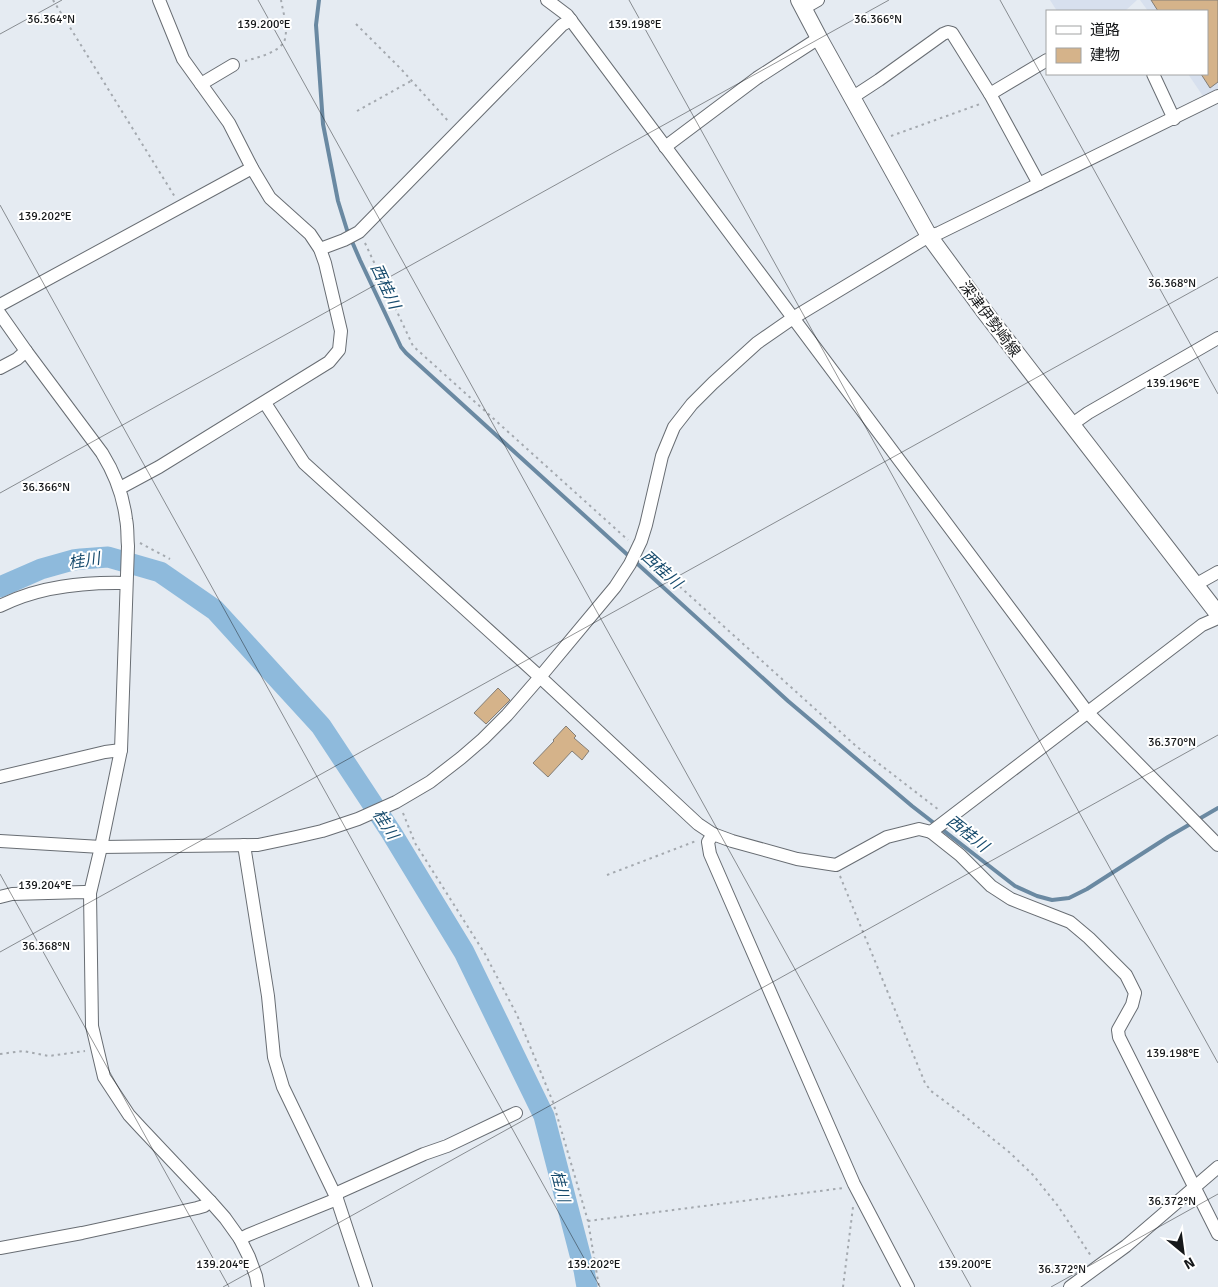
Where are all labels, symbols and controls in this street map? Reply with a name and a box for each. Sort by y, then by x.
legend [1046,10,1208,75]
text: 36.364°N [27,12,75,27]
text: 36.366°N [854,12,902,27]
text: 139.200°E [237,17,291,32]
text: 139.198°E [608,17,662,32]
text: 道路 [1090,21,1120,39]
text: 建物 [1090,46,1120,64]
text: 139.202°E [18,209,72,224]
water label: 西桂川 [366,260,405,314]
text: 36.368°N [1148,276,1196,291]
street label: 深津伊勢崎線 [956,278,1024,360]
text: 139.196°E [1146,376,1200,391]
text: 36.366°N [22,480,70,495]
water label: 西桂川 [637,546,687,595]
water label: 桂川 [67,548,103,573]
text: 36.370°N [1148,735,1196,750]
water label: 桂川 [368,806,403,845]
water label: 西桂川 [942,811,994,858]
text: 139.204°E [18,878,72,893]
text: 36.368°N [22,939,70,954]
text: 139.198°E [1146,1046,1200,1061]
water label: 桂川 [546,1168,574,1206]
text: 36.372°N [1148,1194,1196,1209]
north arrow [1158,1227,1208,1277]
text: N [1181,1253,1197,1273]
text: 139.204°E [196,1257,250,1272]
text: 139.202°E [567,1257,621,1272]
text: 139.200°E [938,1257,992,1272]
text: 36.372°N [1038,1262,1086,1277]

